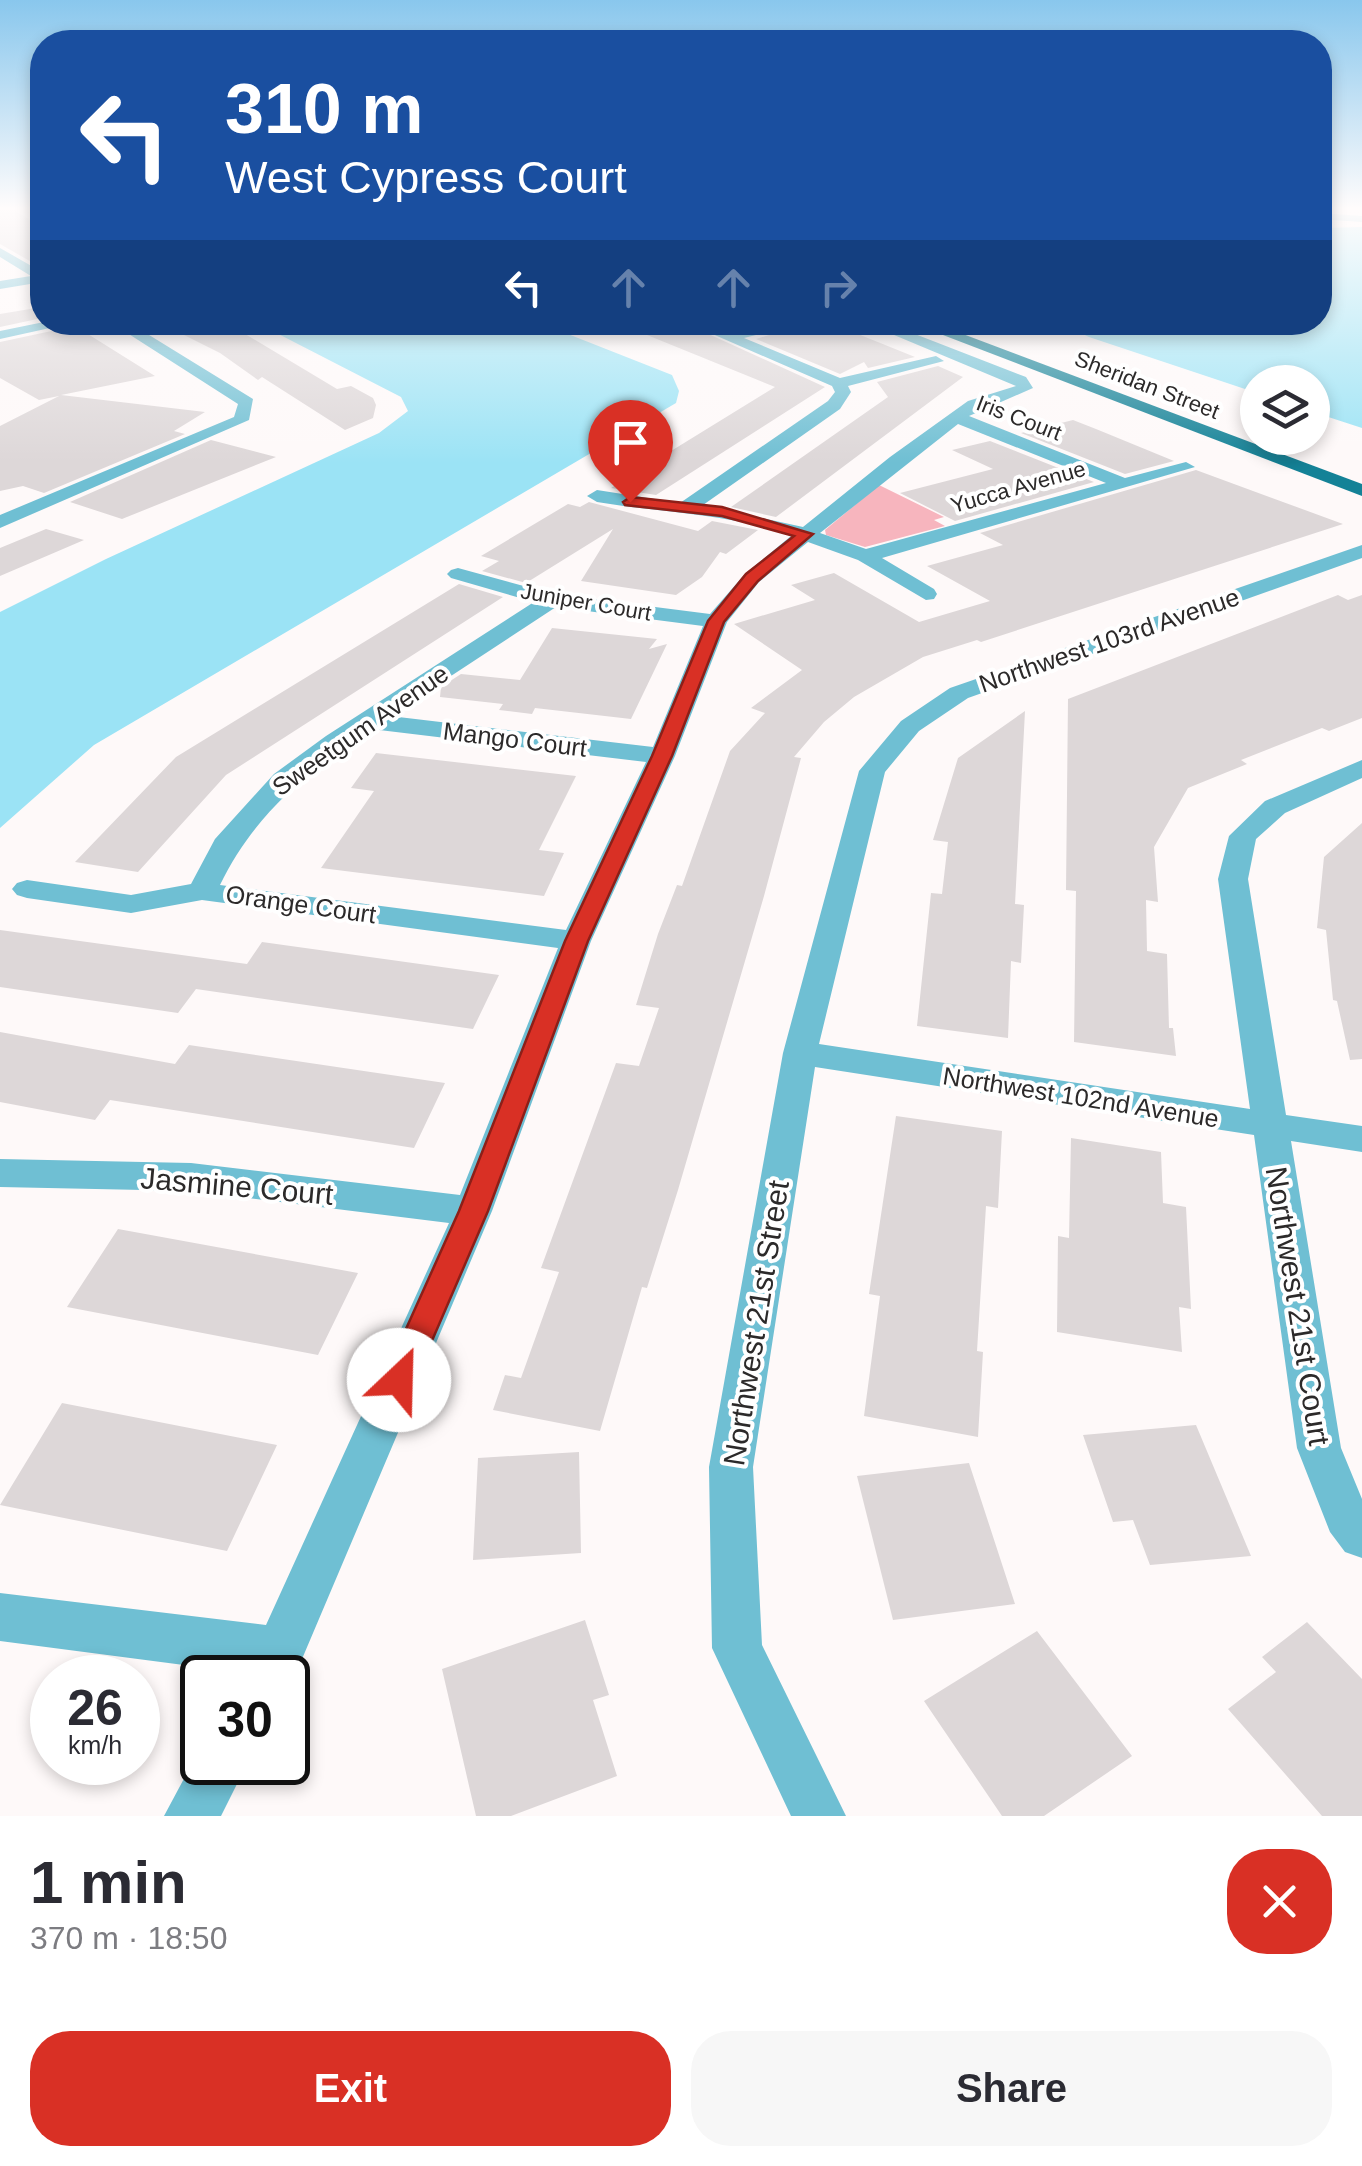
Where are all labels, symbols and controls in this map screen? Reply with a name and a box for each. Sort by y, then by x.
icon: left [60,70,190,200]
text: 310 m [225,70,423,148]
text: West Cypress Court [225,152,627,203]
icon: left [496,260,551,315]
icon: ahead [601,260,656,315]
icon: ahead [706,260,761,315]
icon: right [811,260,866,315]
street label: Sheridan Street [1071,346,1223,424]
map controls [1240,365,1330,455]
button: layers [1240,365,1330,455]
street label: Iris Court [973,390,1065,446]
pin [588,400,673,503]
icon: arrive [603,415,658,470]
street label: Yucca Avenue [948,456,1088,518]
street label: Juniper Court [519,578,653,626]
street label: Northwest 103rd Avenue [975,582,1243,698]
street label: Sweetgum Avenue [267,659,453,801]
street label: Mango Court [442,716,588,762]
street label: Orange Court [224,880,378,928]
street label: Northwest 102nd Avenue [941,1061,1221,1133]
street label: Jasmine Court [139,1161,335,1211]
street label: Northwest 21st Court [1260,1164,1336,1448]
street label: Northwest 21st Street [717,1177,795,1468]
position arrow [347,1328,451,1432]
speed limit sign: 30 [180,1655,310,1785]
text: 26 [67,1680,123,1736]
text: km/h [68,1731,122,1759]
text: 1 min [30,1849,187,1916]
button: close [1227,1849,1332,1954]
text: 370 m · 18:50 [30,1920,227,1956]
button: Exit [30,2031,671,2146]
button: Share [691,2031,1332,2146]

